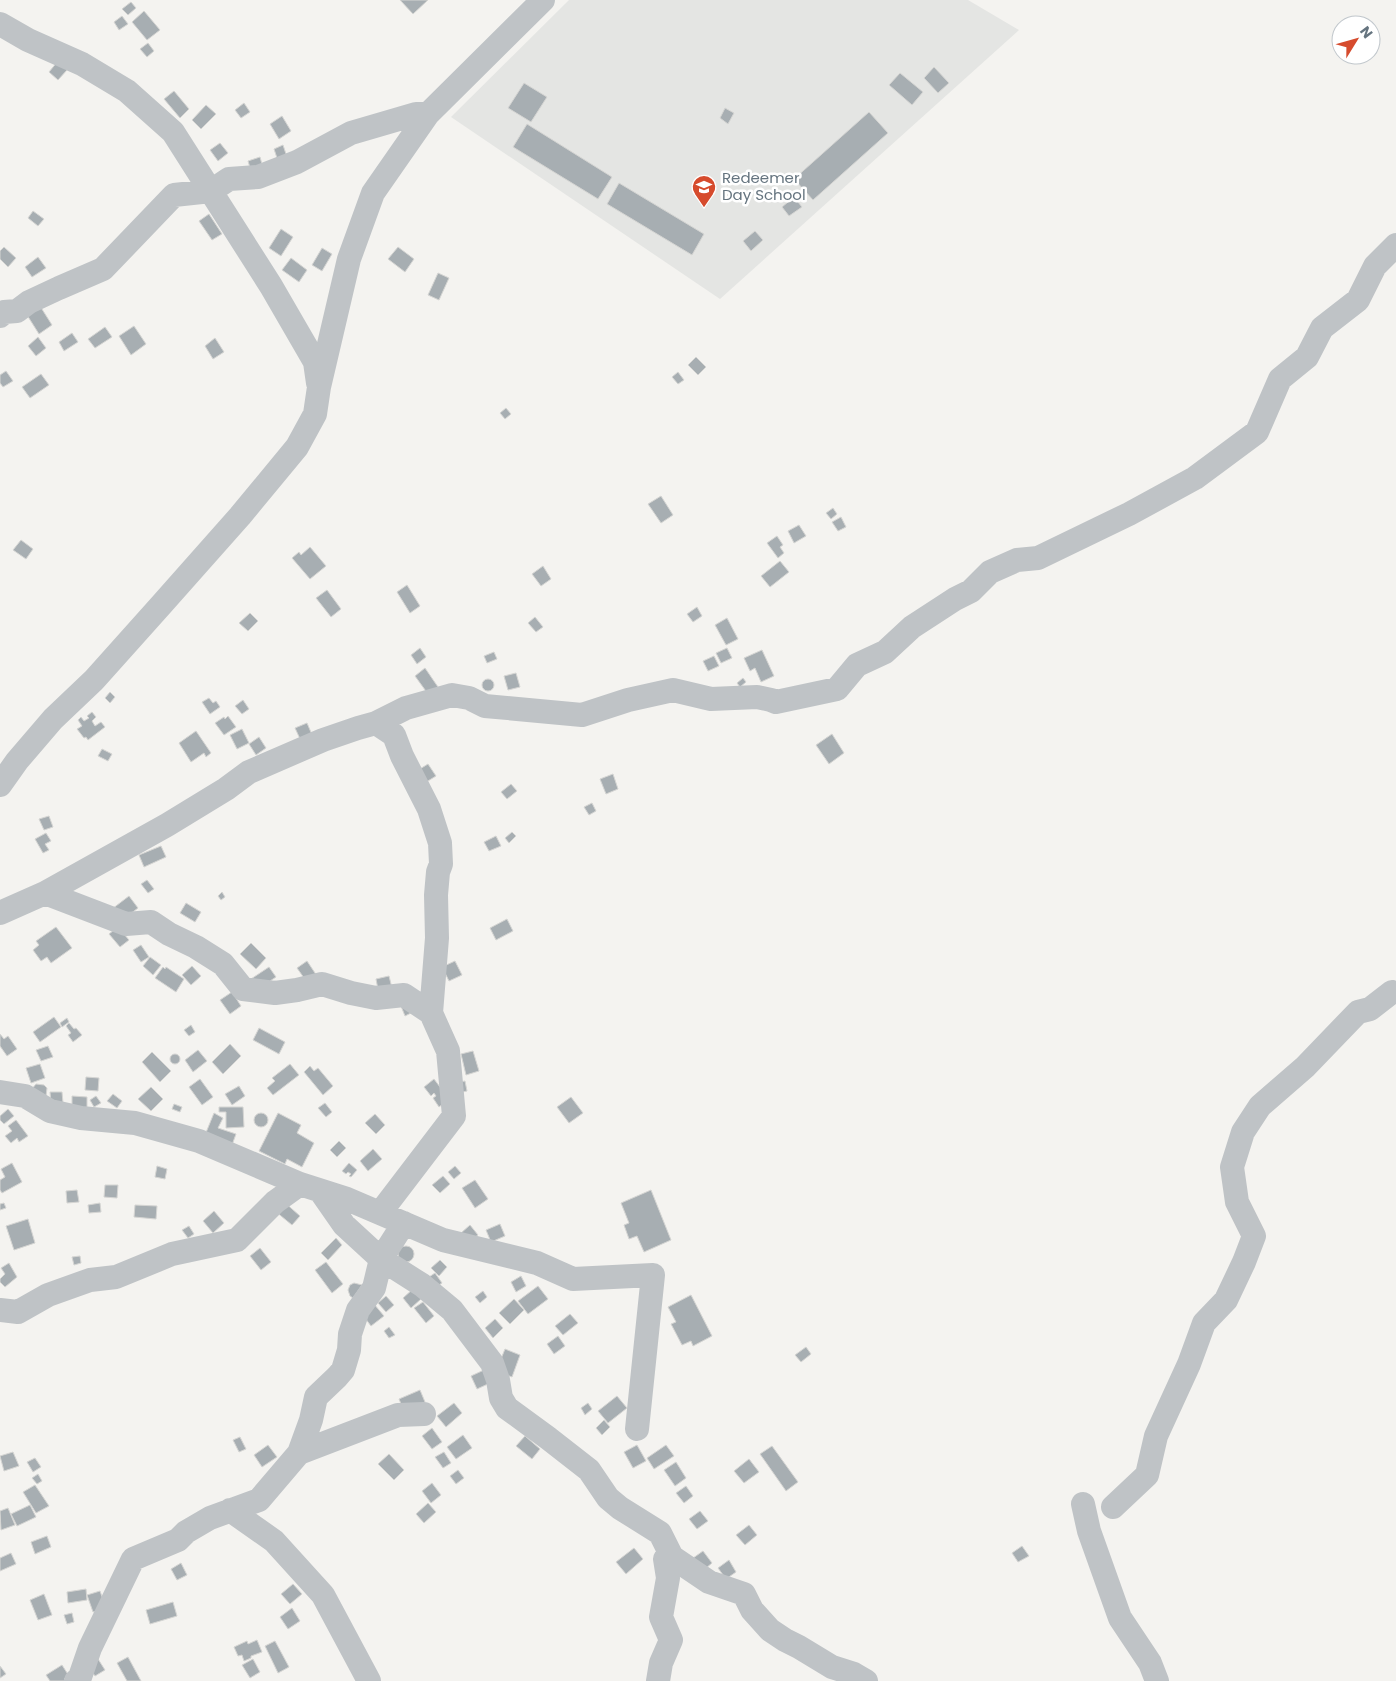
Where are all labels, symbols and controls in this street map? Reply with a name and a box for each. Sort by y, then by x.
north arrow [1331,15,1381,65]
text: N [1355,22,1378,42]
place label: Redeemer Day School [722,167,806,205]
school or university icon: Redeemer Day School [691,174,717,208]

